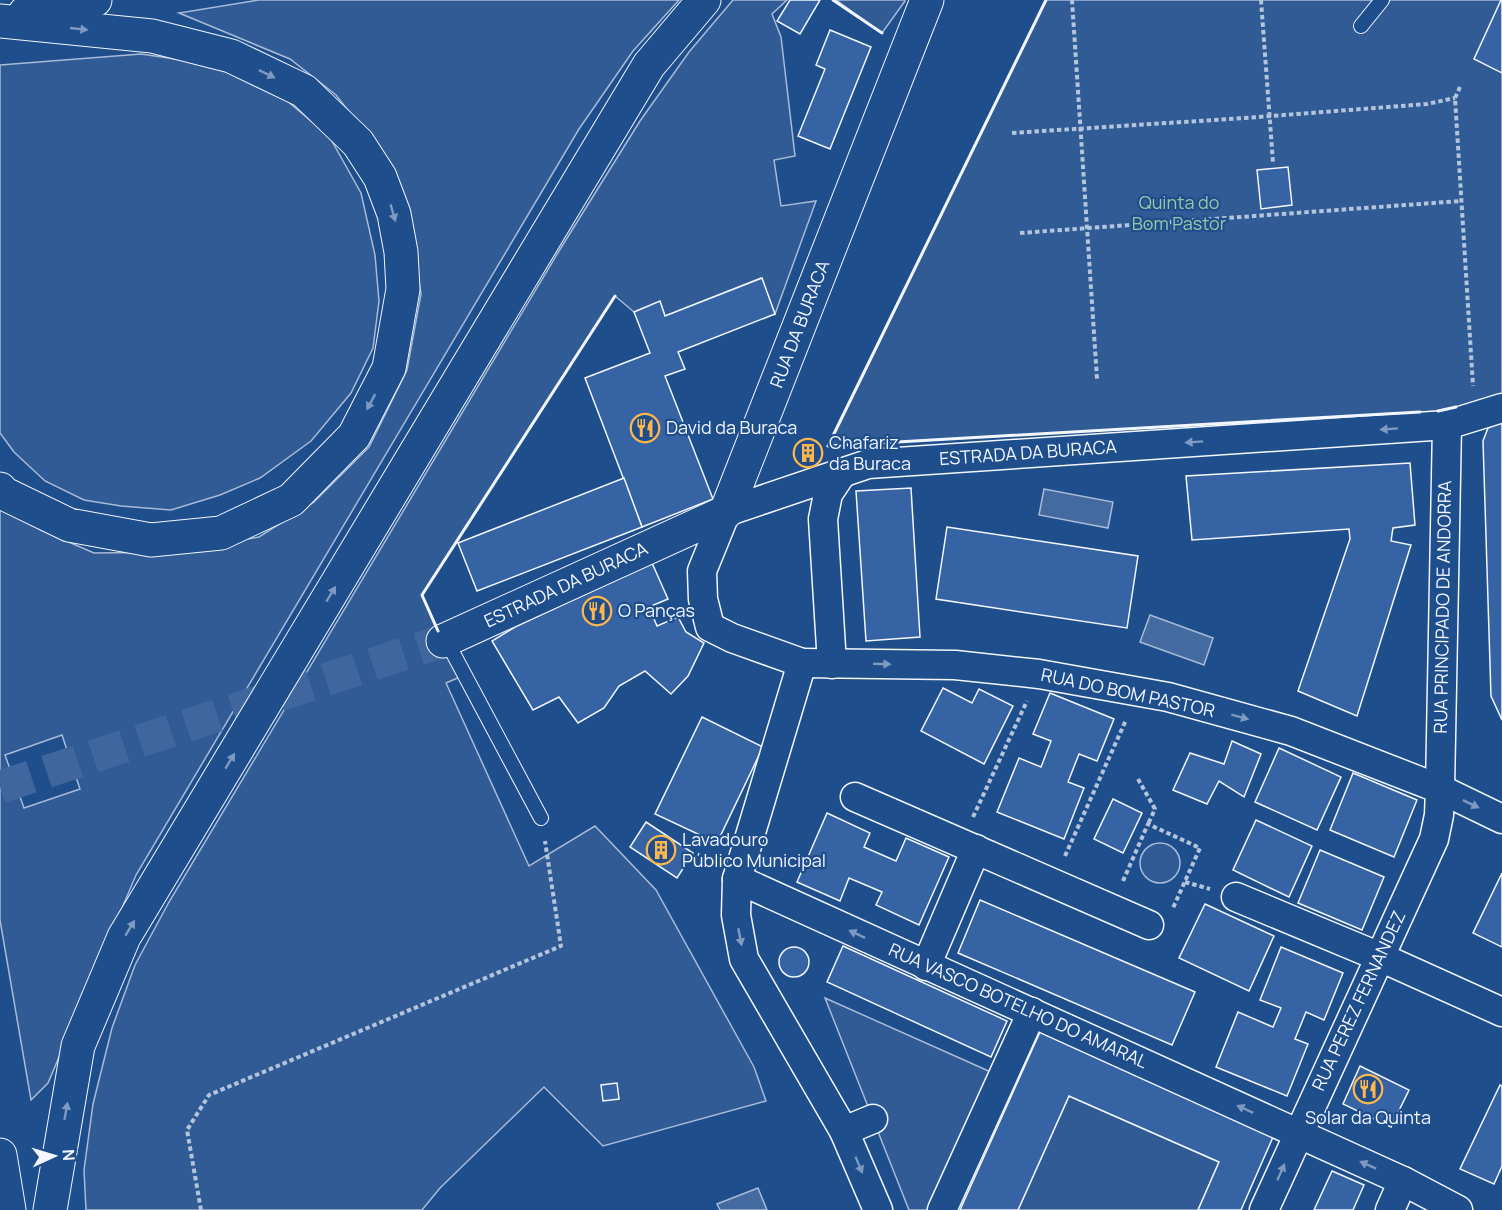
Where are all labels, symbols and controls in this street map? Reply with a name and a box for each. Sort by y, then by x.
one-way arrow [70,24,89,34]
one-way arrow [259,69,276,78]
park label: Quinta do Bom Pastor [1132,190,1227,235]
one-way arrow [389,205,398,223]
street label: RUA DA BURACA [764,256,835,391]
one-way arrow [366,394,376,411]
restaurant icon: David da Buraca [629,412,661,444]
place label: David da Buraca [666,415,797,439]
one-way arrow [1380,424,1399,433]
place label: Chafariz da Buraca [829,430,911,475]
street label: ESTRADA DA BURACA [938,434,1118,470]
building icon: Chafariz da Buraca [792,437,824,469]
one-way arrow [1185,437,1204,447]
street label: RUA PRINCIPADO DE ANDORRA [1428,480,1456,734]
street label: ESTRADA DA BURACA [480,535,652,633]
one-way arrow [326,585,336,602]
restaurant icon: O Panças [581,595,613,627]
place label: O Panças [618,598,695,622]
one-way arrow [872,659,891,669]
street label: RUA DO BOM PASTOR [1039,662,1217,722]
one-way arrow [1230,712,1249,722]
one-way arrow [225,753,236,769]
one-way arrow [1463,799,1480,809]
place label: Lavadouro Público Municipal [682,827,826,872]
building icon: Lavadouro Público Municipal [645,834,677,866]
street label: RUA PEREZ FERNANDEZ [1306,907,1410,1094]
one-way arrow [125,919,135,936]
one-way arrow [736,928,745,947]
one-way arrow [848,929,866,939]
street label: RUA VASCO BOTELHO DO AMARAL [885,937,1152,1073]
restaurant icon: Solar da Quinta [1352,1073,1384,1105]
one-way arrow [62,1101,71,1120]
one-way arrow [1237,1105,1254,1114]
place label: Solar da Quinta [1305,1105,1431,1129]
north arrow [24,1126,84,1186]
text: N [58,1148,80,1161]
one-way arrow [854,1156,863,1173]
one-way arrow [1359,1161,1376,1170]
one-way arrow [1277,1163,1286,1180]

